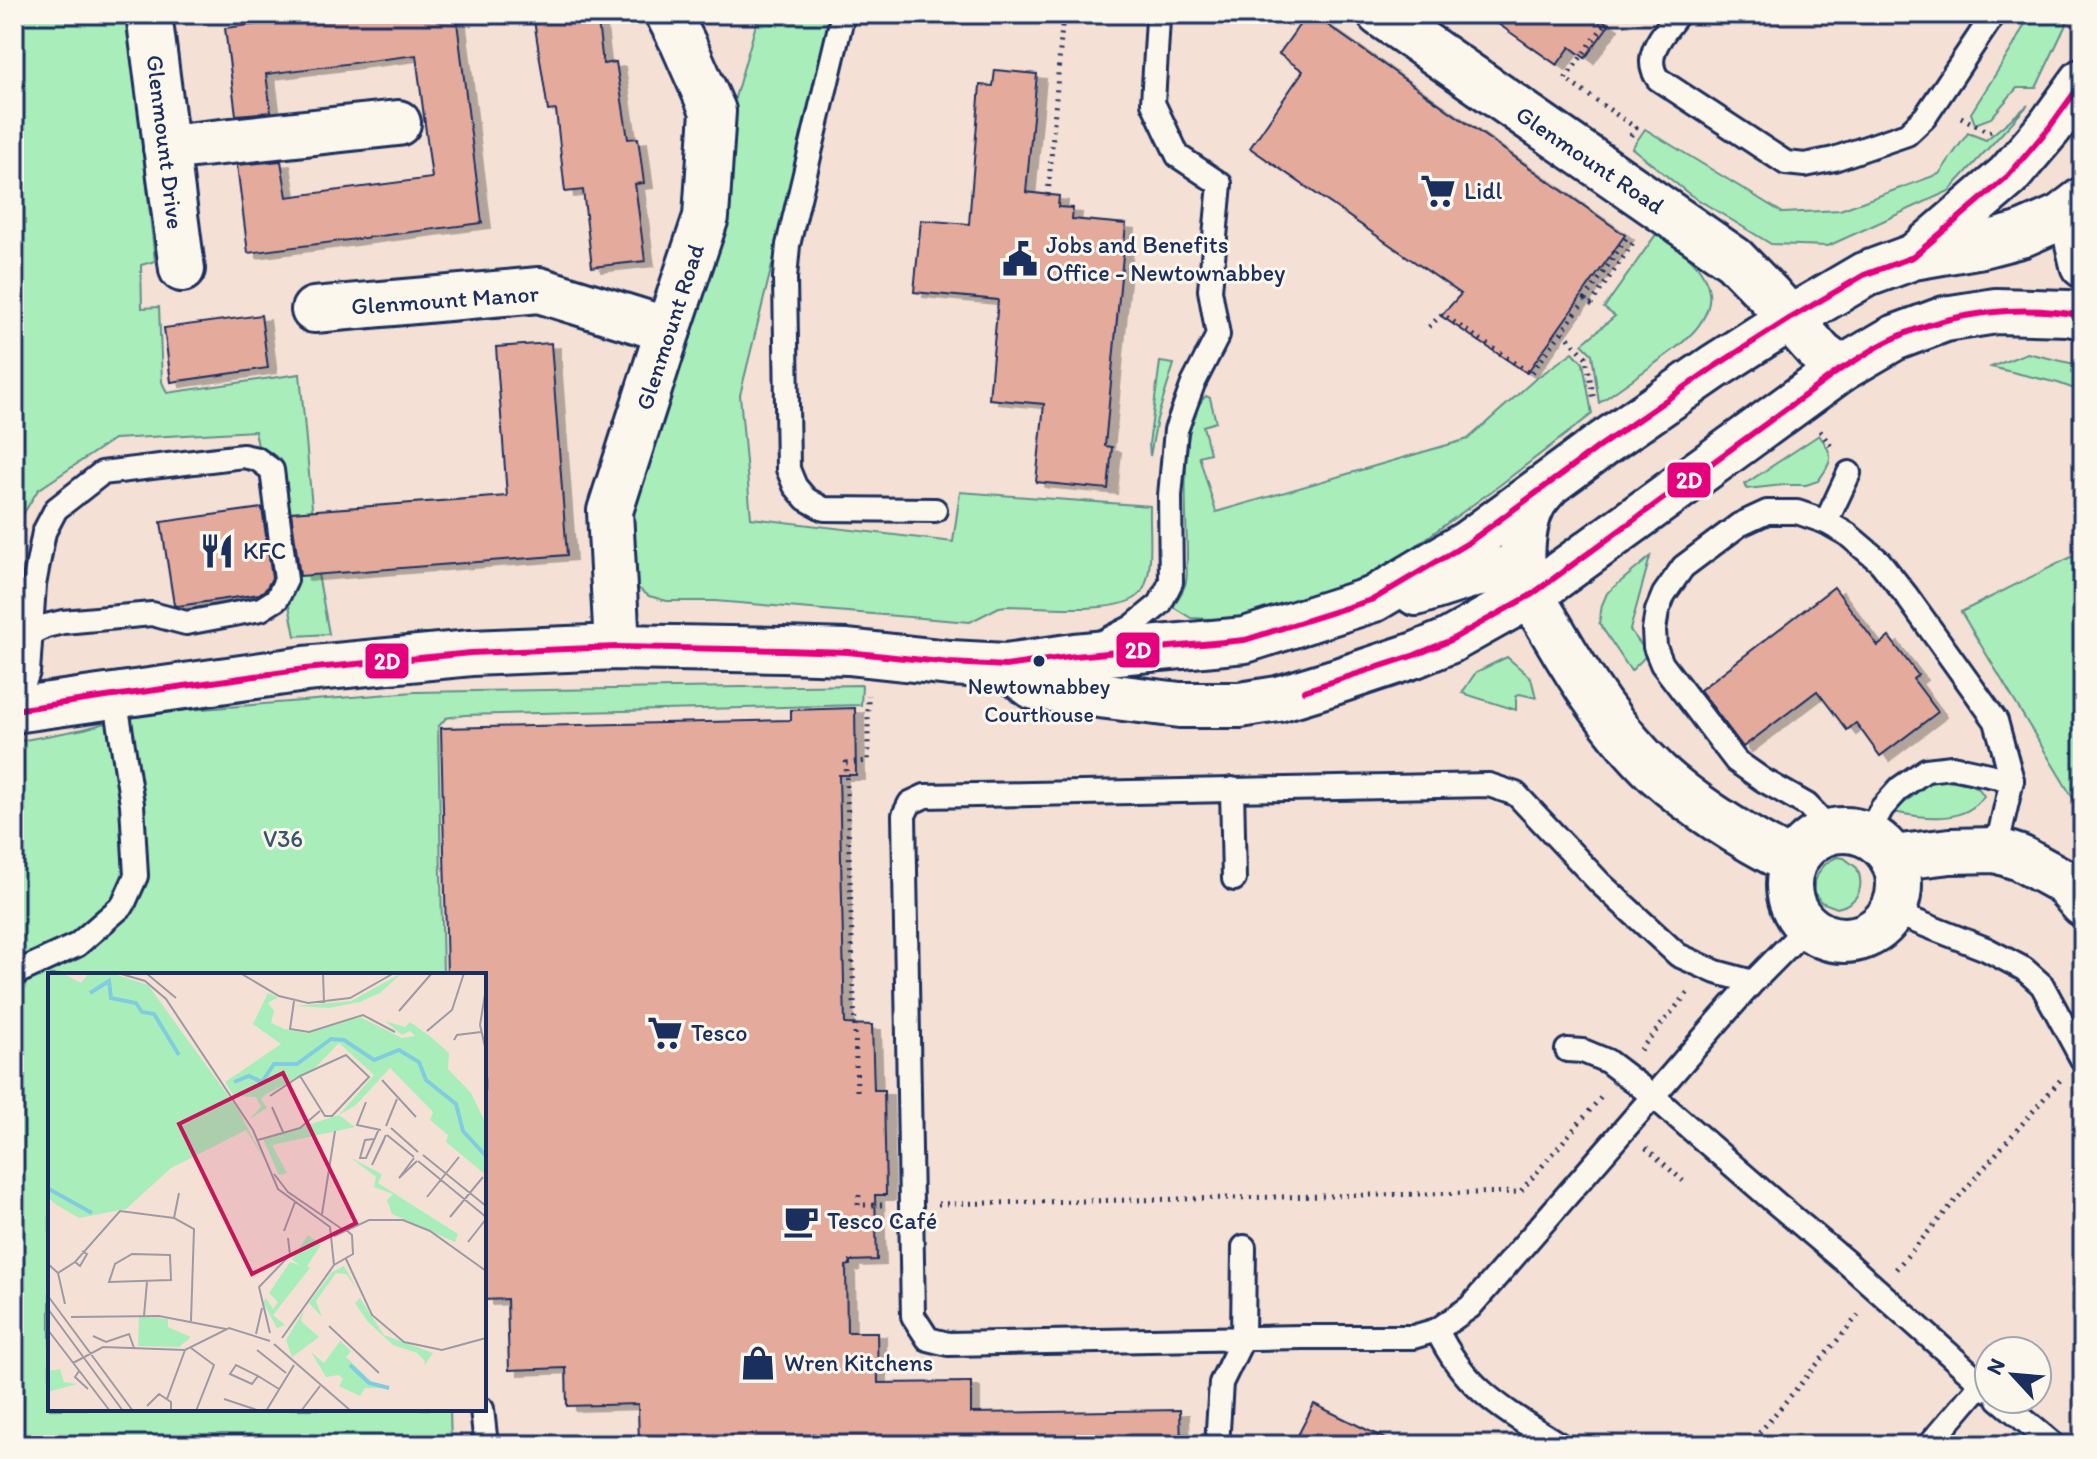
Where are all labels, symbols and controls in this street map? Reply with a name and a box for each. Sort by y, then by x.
street label: Glenmount Drive [140,53,191,231]
street label: Glenmount Road [1511,99,1670,220]
supermarket icon: Lidl [1419,172,1457,210]
place label: Lidl [1464,176,1503,205]
place label: Jobs and Benefits Office - Newtownabbey [1046,230,1285,287]
street label: Glenmount Road [629,240,710,413]
public building icon: Jobs and Benefits Office - Newtownabbey [1001,240,1039,278]
street label: Glenmount Manor [350,278,540,321]
line badge: 2D [1666,461,1712,499]
text: 2D [1676,467,1703,494]
restaurant icon: KFC [198,532,236,570]
place label: KFC [243,536,286,565]
line badge: 2D [1115,631,1161,669]
text: 2D [1125,637,1152,664]
line badge: 2D [364,642,410,680]
text: 2D [374,648,401,675]
marker: Newtownabbey Courthouse [1031,653,1047,669]
place label: Newtownabbey Courthouse [968,673,1111,728]
park label: V36 [263,824,303,853]
inset map [48,973,486,1411]
supermarket icon: Tesco [646,1014,684,1052]
place label: Tesco [691,1018,747,1047]
cafe icon: Tesco Café [782,1202,820,1240]
place label: Tesco Café [827,1206,937,1235]
north arrow [1973,1335,2053,1415]
shop icon: Wren Kitchens [739,1344,777,1382]
place label: Wren Kitchens [784,1348,933,1377]
text: N [1980,1354,2011,1379]

